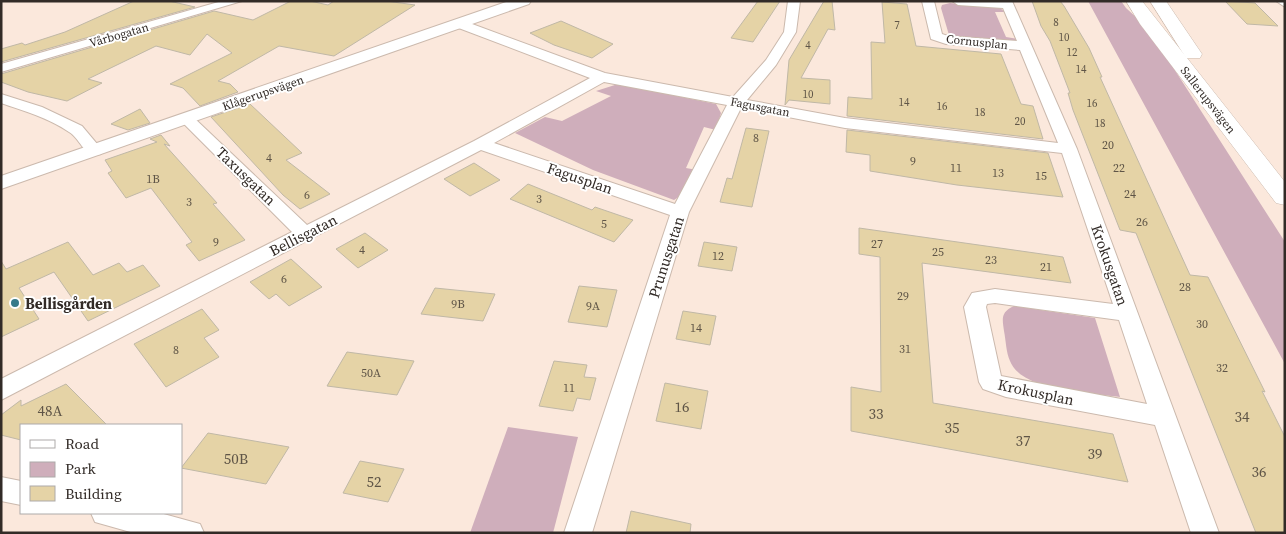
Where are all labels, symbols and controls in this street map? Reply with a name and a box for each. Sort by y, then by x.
house number: 8 [1053,15,1059,30]
house number: 7 [894,18,900,33]
street label: Vårbogatan [88,19,150,51]
house number: 10 [1059,30,1070,45]
street label: Cornusplan [945,31,1009,53]
house number: 4 [805,38,811,53]
house number: 12 [1067,45,1078,60]
house number: 14 [1076,62,1087,77]
street label: Sallerupsvägen [1177,63,1239,137]
street label: Klågerupsvägen [220,72,306,114]
house number: 10 [803,87,814,102]
street label: Fagusgatan [729,93,791,121]
house number: 14 [899,95,910,110]
house number: 16 [1087,96,1098,111]
house number: 16 [937,99,948,114]
house number: 18 [975,105,986,120]
house number: 20 [1015,114,1026,129]
house number: 18 [1095,116,1106,131]
house number: 8 [753,130,759,146]
house number: 20 [1102,137,1114,153]
street label: Taxusgatan [211,142,281,210]
house number: 4 [266,150,272,166]
house number: 9 [910,153,916,169]
street label: Fagusplan [544,157,616,199]
house number: 11 [950,160,962,176]
house number: 22 [1113,160,1125,176]
house number: 13 [992,165,1004,181]
house number: 15 [1035,168,1047,184]
house number: 1B [146,171,160,187]
house number: 24 [1124,186,1136,202]
house number: 6 [304,187,310,203]
house number: 3 [536,191,542,207]
house number: 3 [186,194,192,210]
street label: Bellisgatan [265,209,341,261]
street label: Prunusgatan [643,213,689,301]
house number: 26 [1136,214,1148,230]
house number: 5 [601,216,607,232]
street label: Krokusgatan [1086,222,1134,308]
house number: 9 [213,234,219,250]
house number: 27 [871,236,883,252]
house number: 4 [359,242,365,258]
house number: 25 [932,244,944,260]
house number: 12 [712,248,724,264]
house number: 23 [985,252,997,268]
house number: 21 [1040,259,1052,275]
house number: 6 [281,271,287,287]
house number: 28 [1179,279,1191,295]
house number: 29 [897,288,909,304]
place label: Bellisgården [25,293,112,314]
house number: 9B [451,296,465,312]
marker: Bellisgården [9,297,21,309]
house number: 9A [586,298,600,314]
house number: 30 [1196,316,1208,332]
house number: 14 [690,320,702,336]
house number: 31 [899,341,911,357]
house number: 8 [173,342,179,358]
house number: 32 [1216,360,1228,376]
house number: 50A [361,365,381,381]
street label: Krokusplan [996,374,1076,410]
house number: 11 [563,380,575,396]
house number: 16 [674,396,690,417]
house number: 48A [38,400,63,421]
house number: 33 [868,403,884,424]
house number: 34 [1234,406,1250,427]
house number: 35 [944,417,960,438]
legend [20,424,182,514]
house number: 37 [1015,430,1031,451]
text: Road [65,433,99,454]
house number: 39 [1087,443,1103,464]
house number: 50B [224,448,248,469]
text: Park [65,458,97,479]
house number: 36 [1251,461,1267,482]
house number: 52 [366,471,382,492]
text: Building [65,483,122,504]

